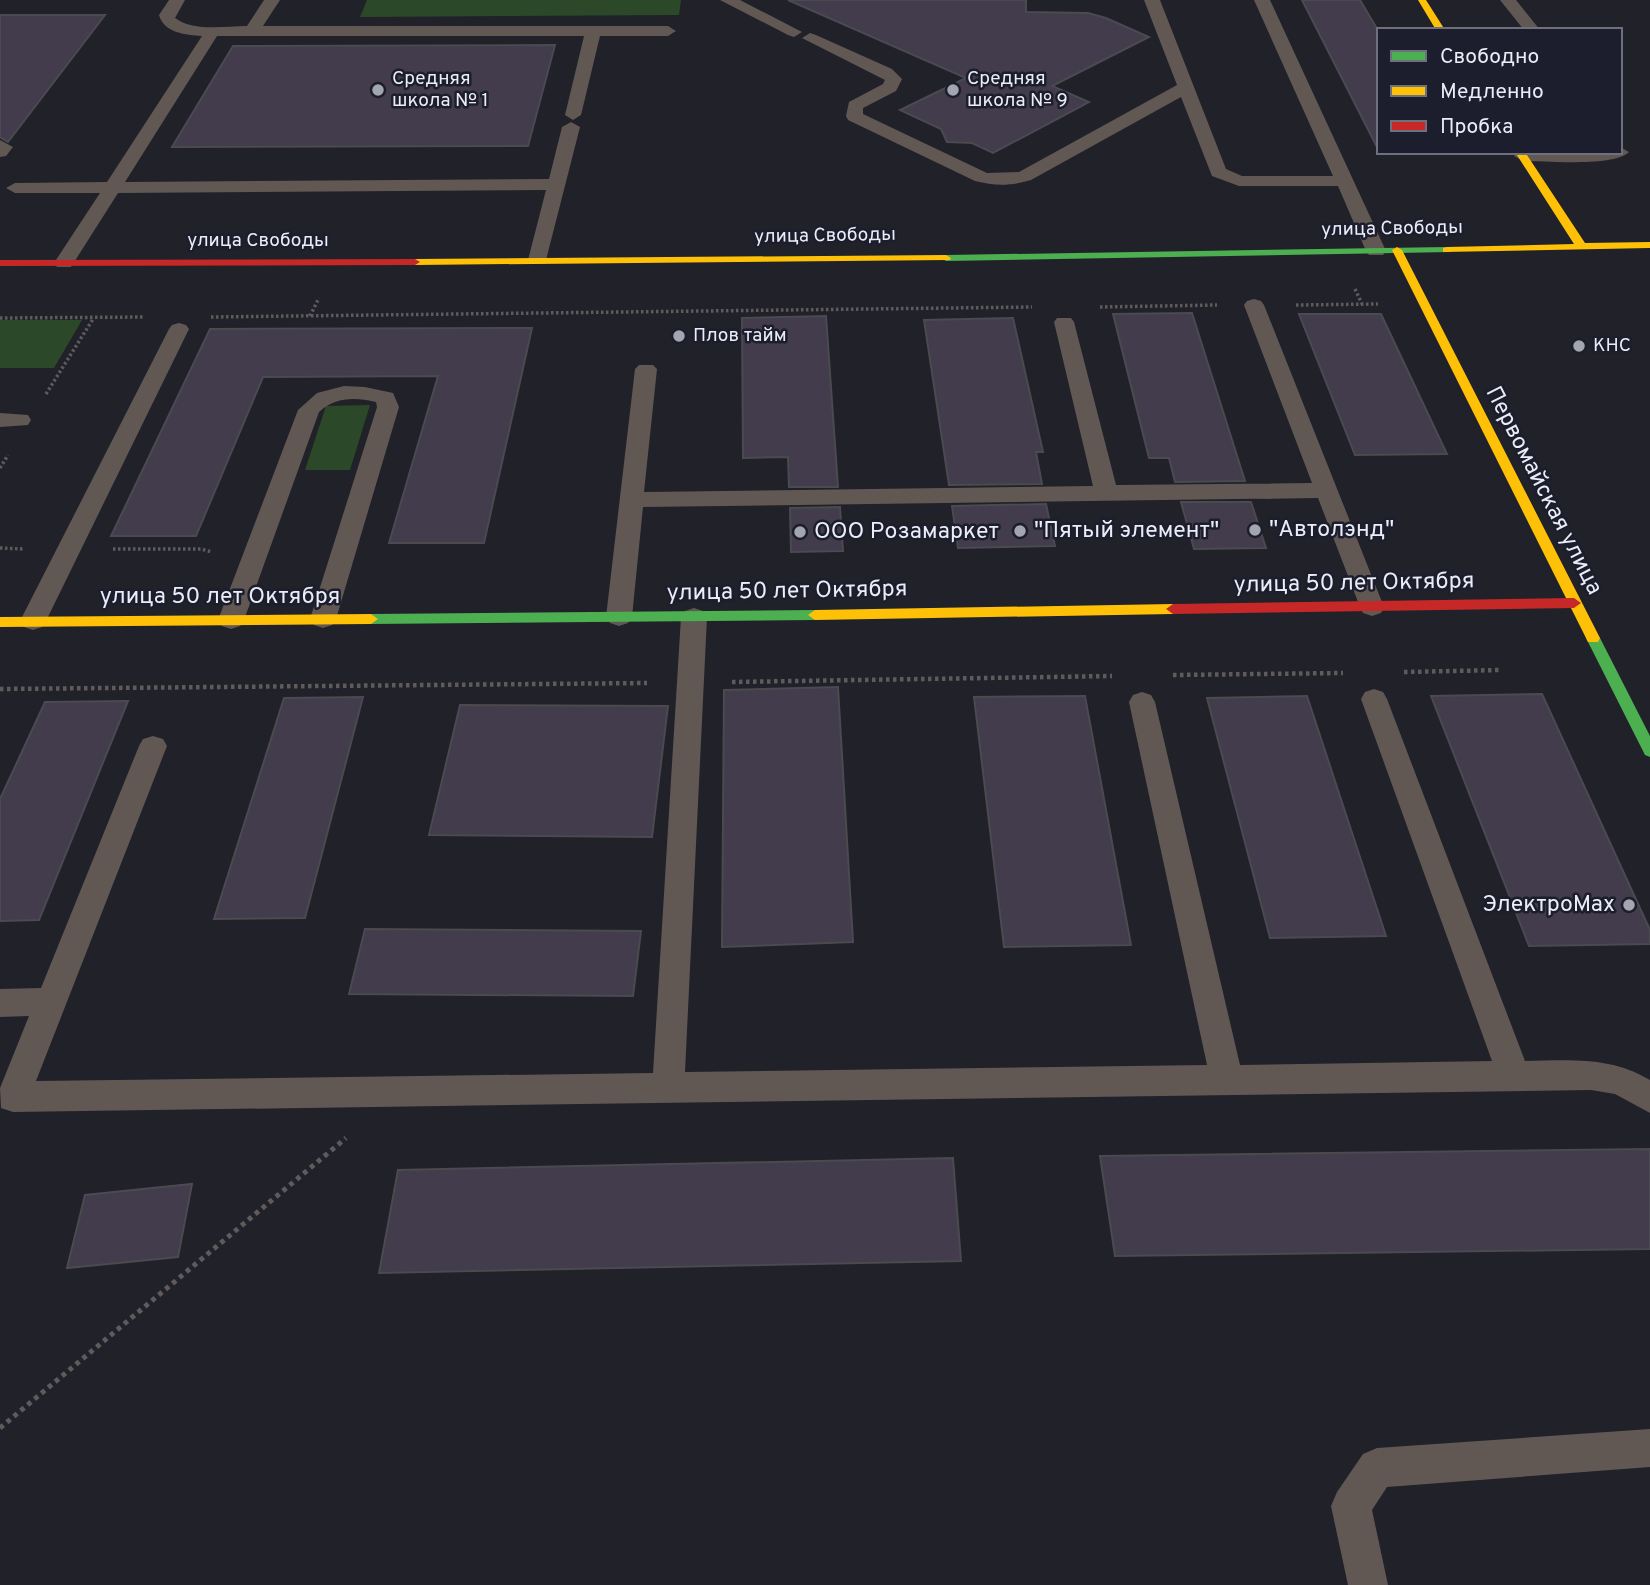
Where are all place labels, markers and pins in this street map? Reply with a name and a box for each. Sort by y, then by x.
place label: Средняя школа № 1 [392,67,489,113]
place label: Средняя школа № 9 [967,67,1068,113]
marker: Средняя школа № 1 [370,82,386,98]
marker: Средняя школа № 9 [945,82,961,98]
place label: Плов тайм [693,324,787,348]
marker: Плов тайм [671,328,687,344]
place label: КНС [1593,334,1631,358]
marker: КНС [1571,338,1587,354]
place label: "Автолэнд" [1269,516,1394,545]
place label: "Пятый элемент" [1034,517,1219,546]
place label: ООО Розамаркет [814,518,999,547]
marker: "Автолэнд" [1247,522,1263,538]
marker: "Пятый элемент" [1012,523,1028,539]
marker: ООО Розамаркет [792,524,808,540]
place label: ЭлектроMax [1483,891,1615,920]
marker: ЭлектроMax [1621,897,1637,913]

